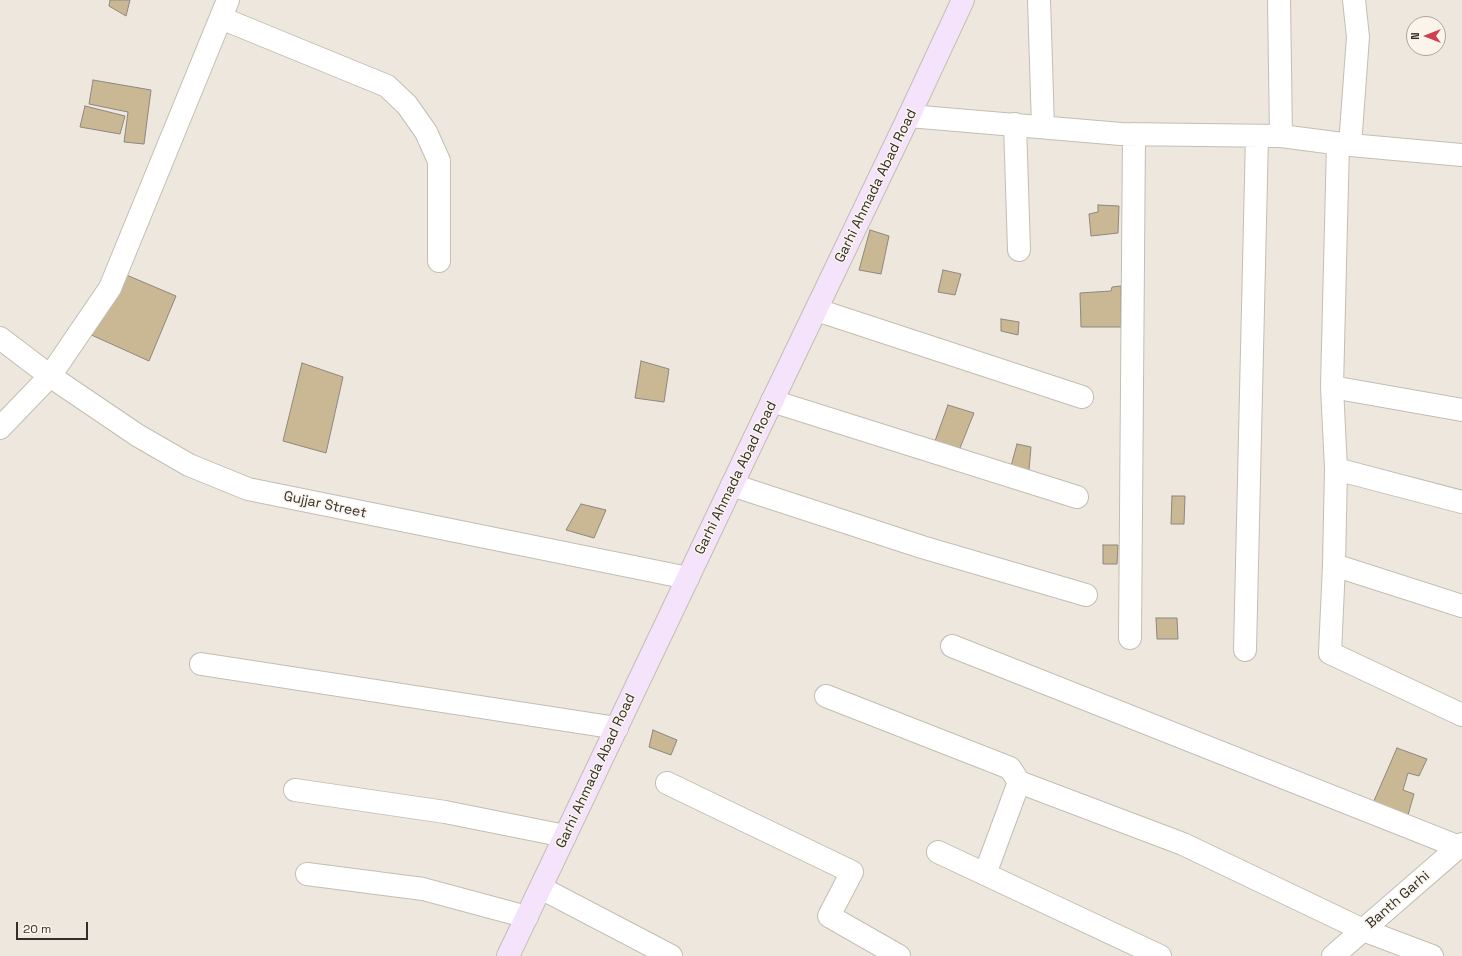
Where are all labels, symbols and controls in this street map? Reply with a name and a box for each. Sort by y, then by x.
north arrow [1406,16,1446,56]
text: N [1408,32,1422,40]
street label: Garhi Ahmada Abad Road [831,106,921,266]
street label: Garhi Ahmada Abad Road [691,398,781,558]
street label: Gujjar Street [282,488,368,522]
street label: Garhi Ahmada Abad Road [553,691,639,851]
street label: Banth Garhi [1363,868,1433,932]
scale bar [18,914,90,940]
text: 20 m [23,921,51,937]

